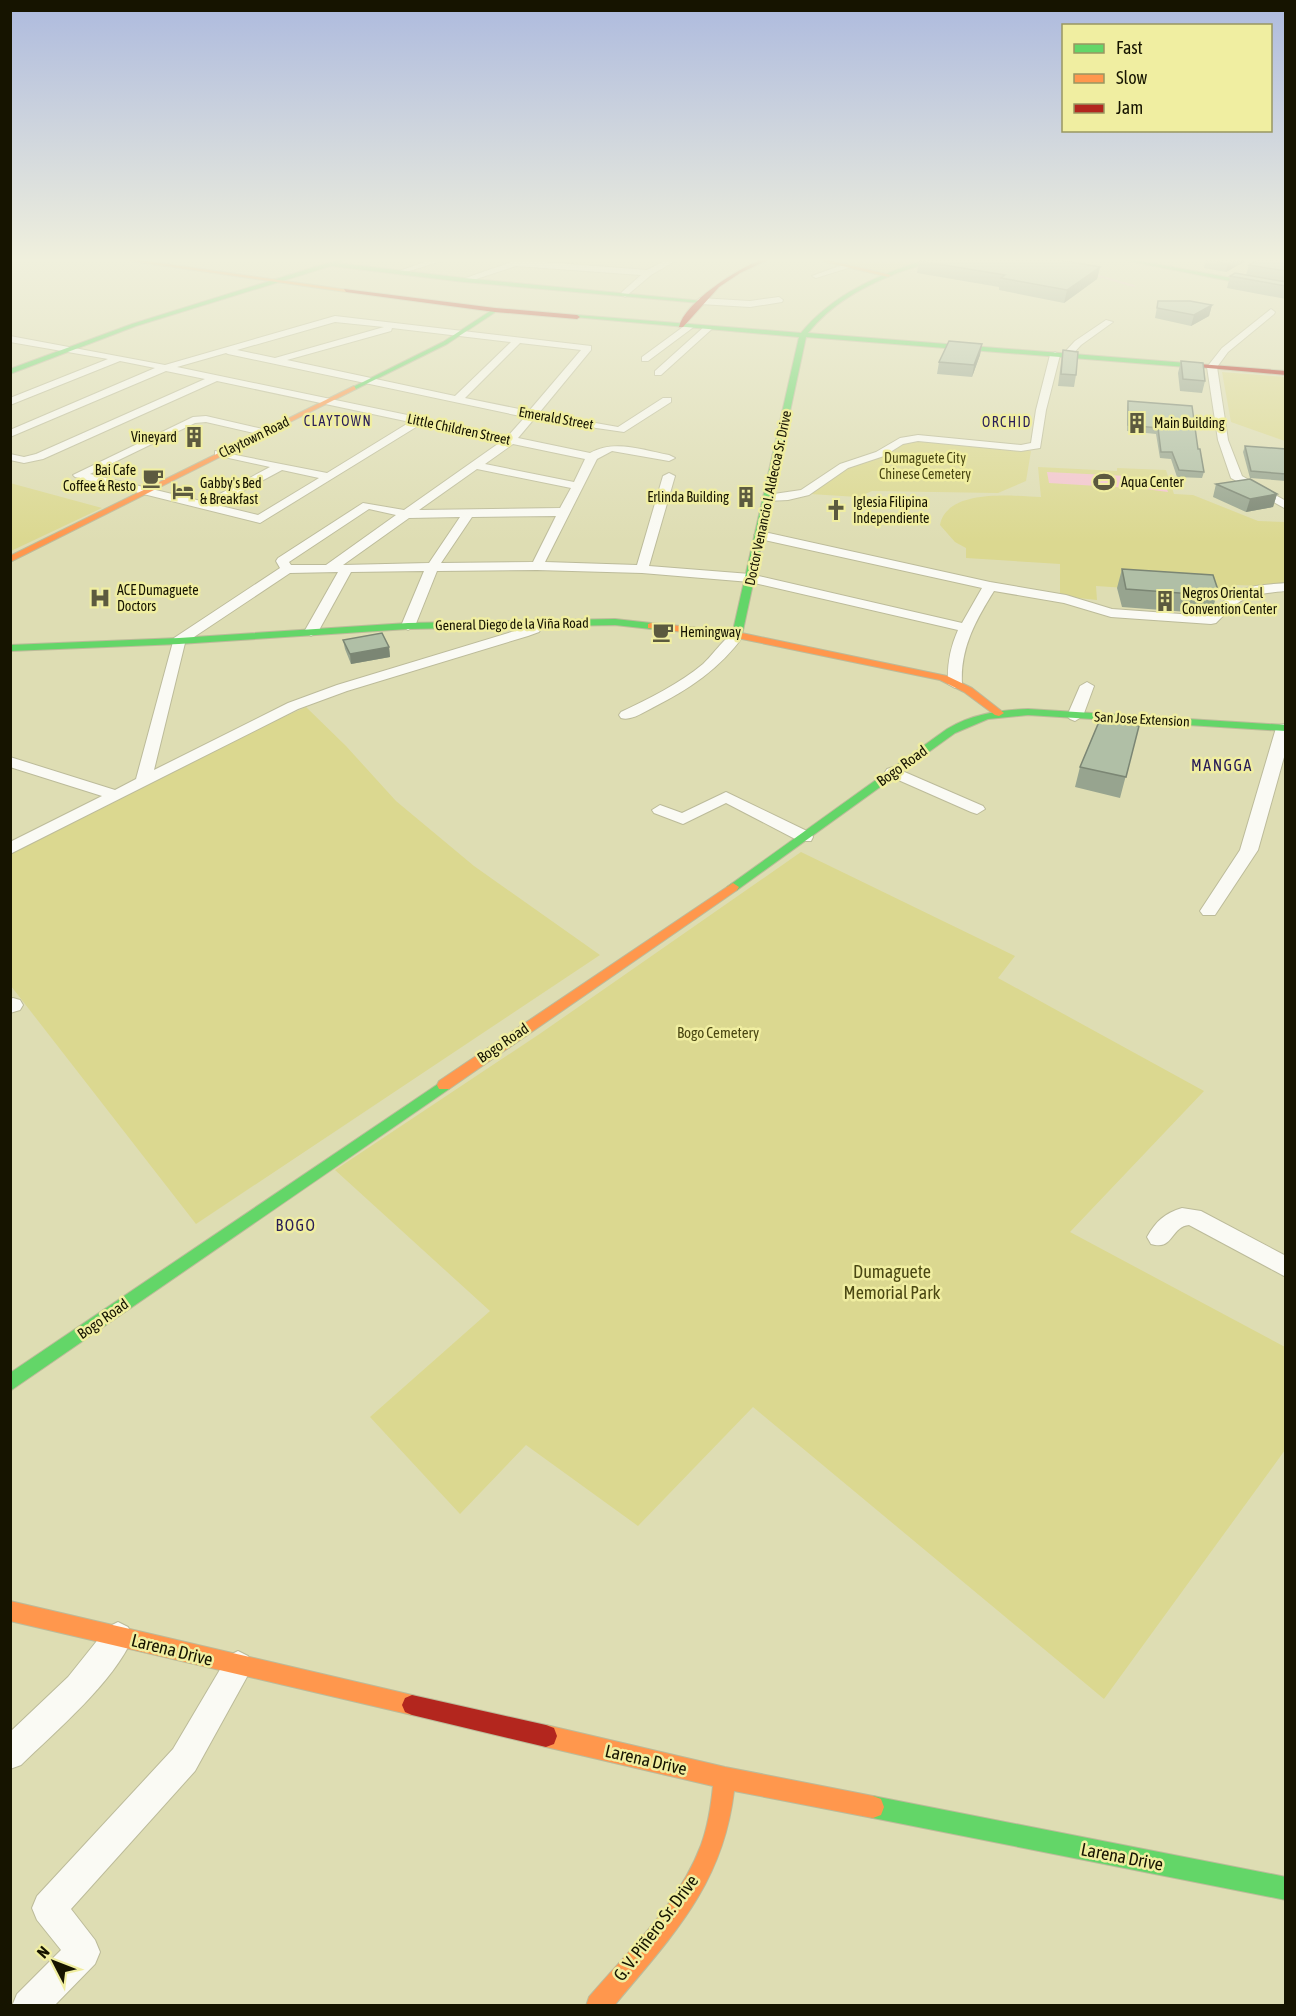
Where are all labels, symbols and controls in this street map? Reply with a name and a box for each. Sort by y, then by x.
legend [1062,24,1272,132]
text: Fast [1116,37,1143,58]
text: Slow [1116,67,1147,88]
text: Jam [1116,97,1143,118]
street label: Emerald Street [517,404,595,432]
street label: Doctor Venancio I. Aldecoa Sr. Drive [742,409,794,587]
street label: Little Children Street [406,410,512,448]
building icon: Main Building [1125,411,1149,435]
street label: Claytown Road [216,413,292,461]
district label: CLAYTOWN [304,413,372,429]
district label: ORCHID [982,414,1032,430]
place label: Main Building [1154,415,1225,431]
building icon: Vineyard [182,425,206,449]
place label: Vineyard [131,429,177,445]
park label: Dumaguete City Chinese Cemetery [879,450,971,482]
place label: Bai Cafe Coffee & Resto [63,462,136,494]
cafe icon: Bai Cafe Coffee & Resto [141,466,165,490]
sports icon: Aqua Center [1092,470,1116,494]
place label: Aqua Center [1121,474,1184,490]
place label: Gabby's Bed & Breakfast [200,475,262,507]
hotel icon: Gabby's Bed & Breakfast [171,479,195,503]
building icon: Erlinda Building [734,485,758,509]
place label: Erlinda Building [647,489,729,505]
place label: Iglesia Filipina Independiente [853,494,929,526]
church icon: Iglesia Filipina Independiente [824,498,848,522]
place label: ACE Dumaguete Doctors [117,582,199,614]
place label: Negros Oriental Convention Center [1182,585,1278,617]
hospital icon: ACE Dumaguete Doctors [88,586,112,610]
building icon: Negros Oriental Convention Center [1153,589,1177,613]
street label: General Diego de la Viña Road [435,615,589,633]
cafe icon: Hemingway [651,620,675,644]
place label: Hemingway [680,624,741,640]
street label: San Jose Extension [1094,709,1190,729]
street label: Bogo Road [873,742,930,790]
district label: MANGGA [1191,756,1253,774]
street label: Bogo Road [474,1019,532,1066]
park label: Bogo Cemetery [677,1024,759,1041]
district label: BOGO [276,1216,316,1234]
park label: Dumaguete Memorial Park [844,1261,940,1303]
street label: Bogo Road [74,1295,131,1342]
street label: Larena Drive [129,1629,215,1670]
street label: Larena Drive [603,1740,689,1779]
street label: Larena Drive [1079,1838,1165,1875]
street label: G. V. Piñero Sr. Drive [609,1870,702,1985]
north arrow [24,1932,84,1992]
text: N [33,1942,53,1961]

